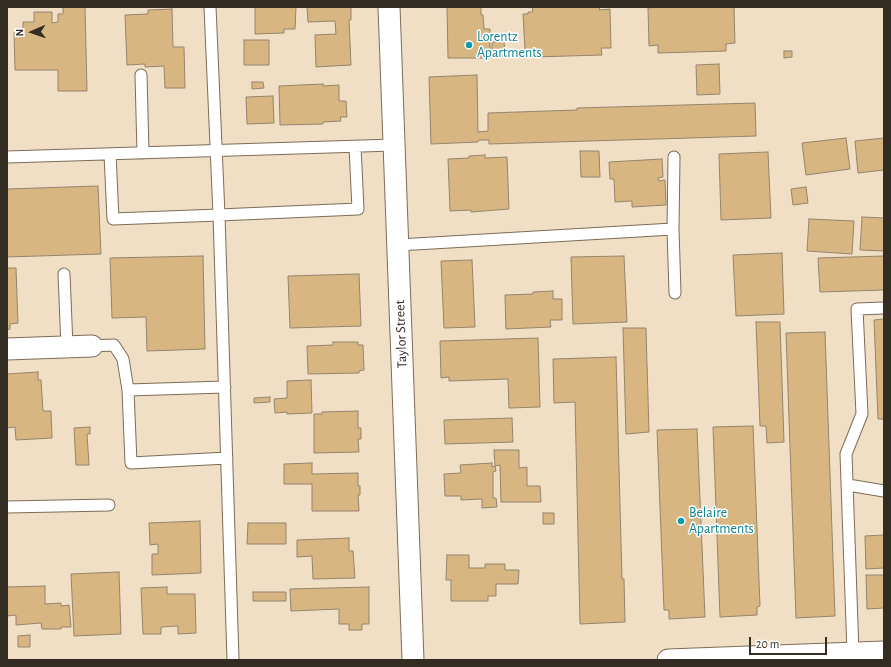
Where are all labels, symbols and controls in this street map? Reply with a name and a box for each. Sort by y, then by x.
north arrow [12,12,52,52]
text: N [14,28,25,36]
place label: Lorentz Apartments [477,29,542,62]
marker: Lorentz Apartments [464,40,474,50]
street label: Taylor Street [391,300,411,368]
place label: Belaire Apartments [689,505,754,538]
marker: Belaire Apartments [676,516,686,526]
scale bar [751,629,829,655]
text: 20 m [756,638,779,650]

